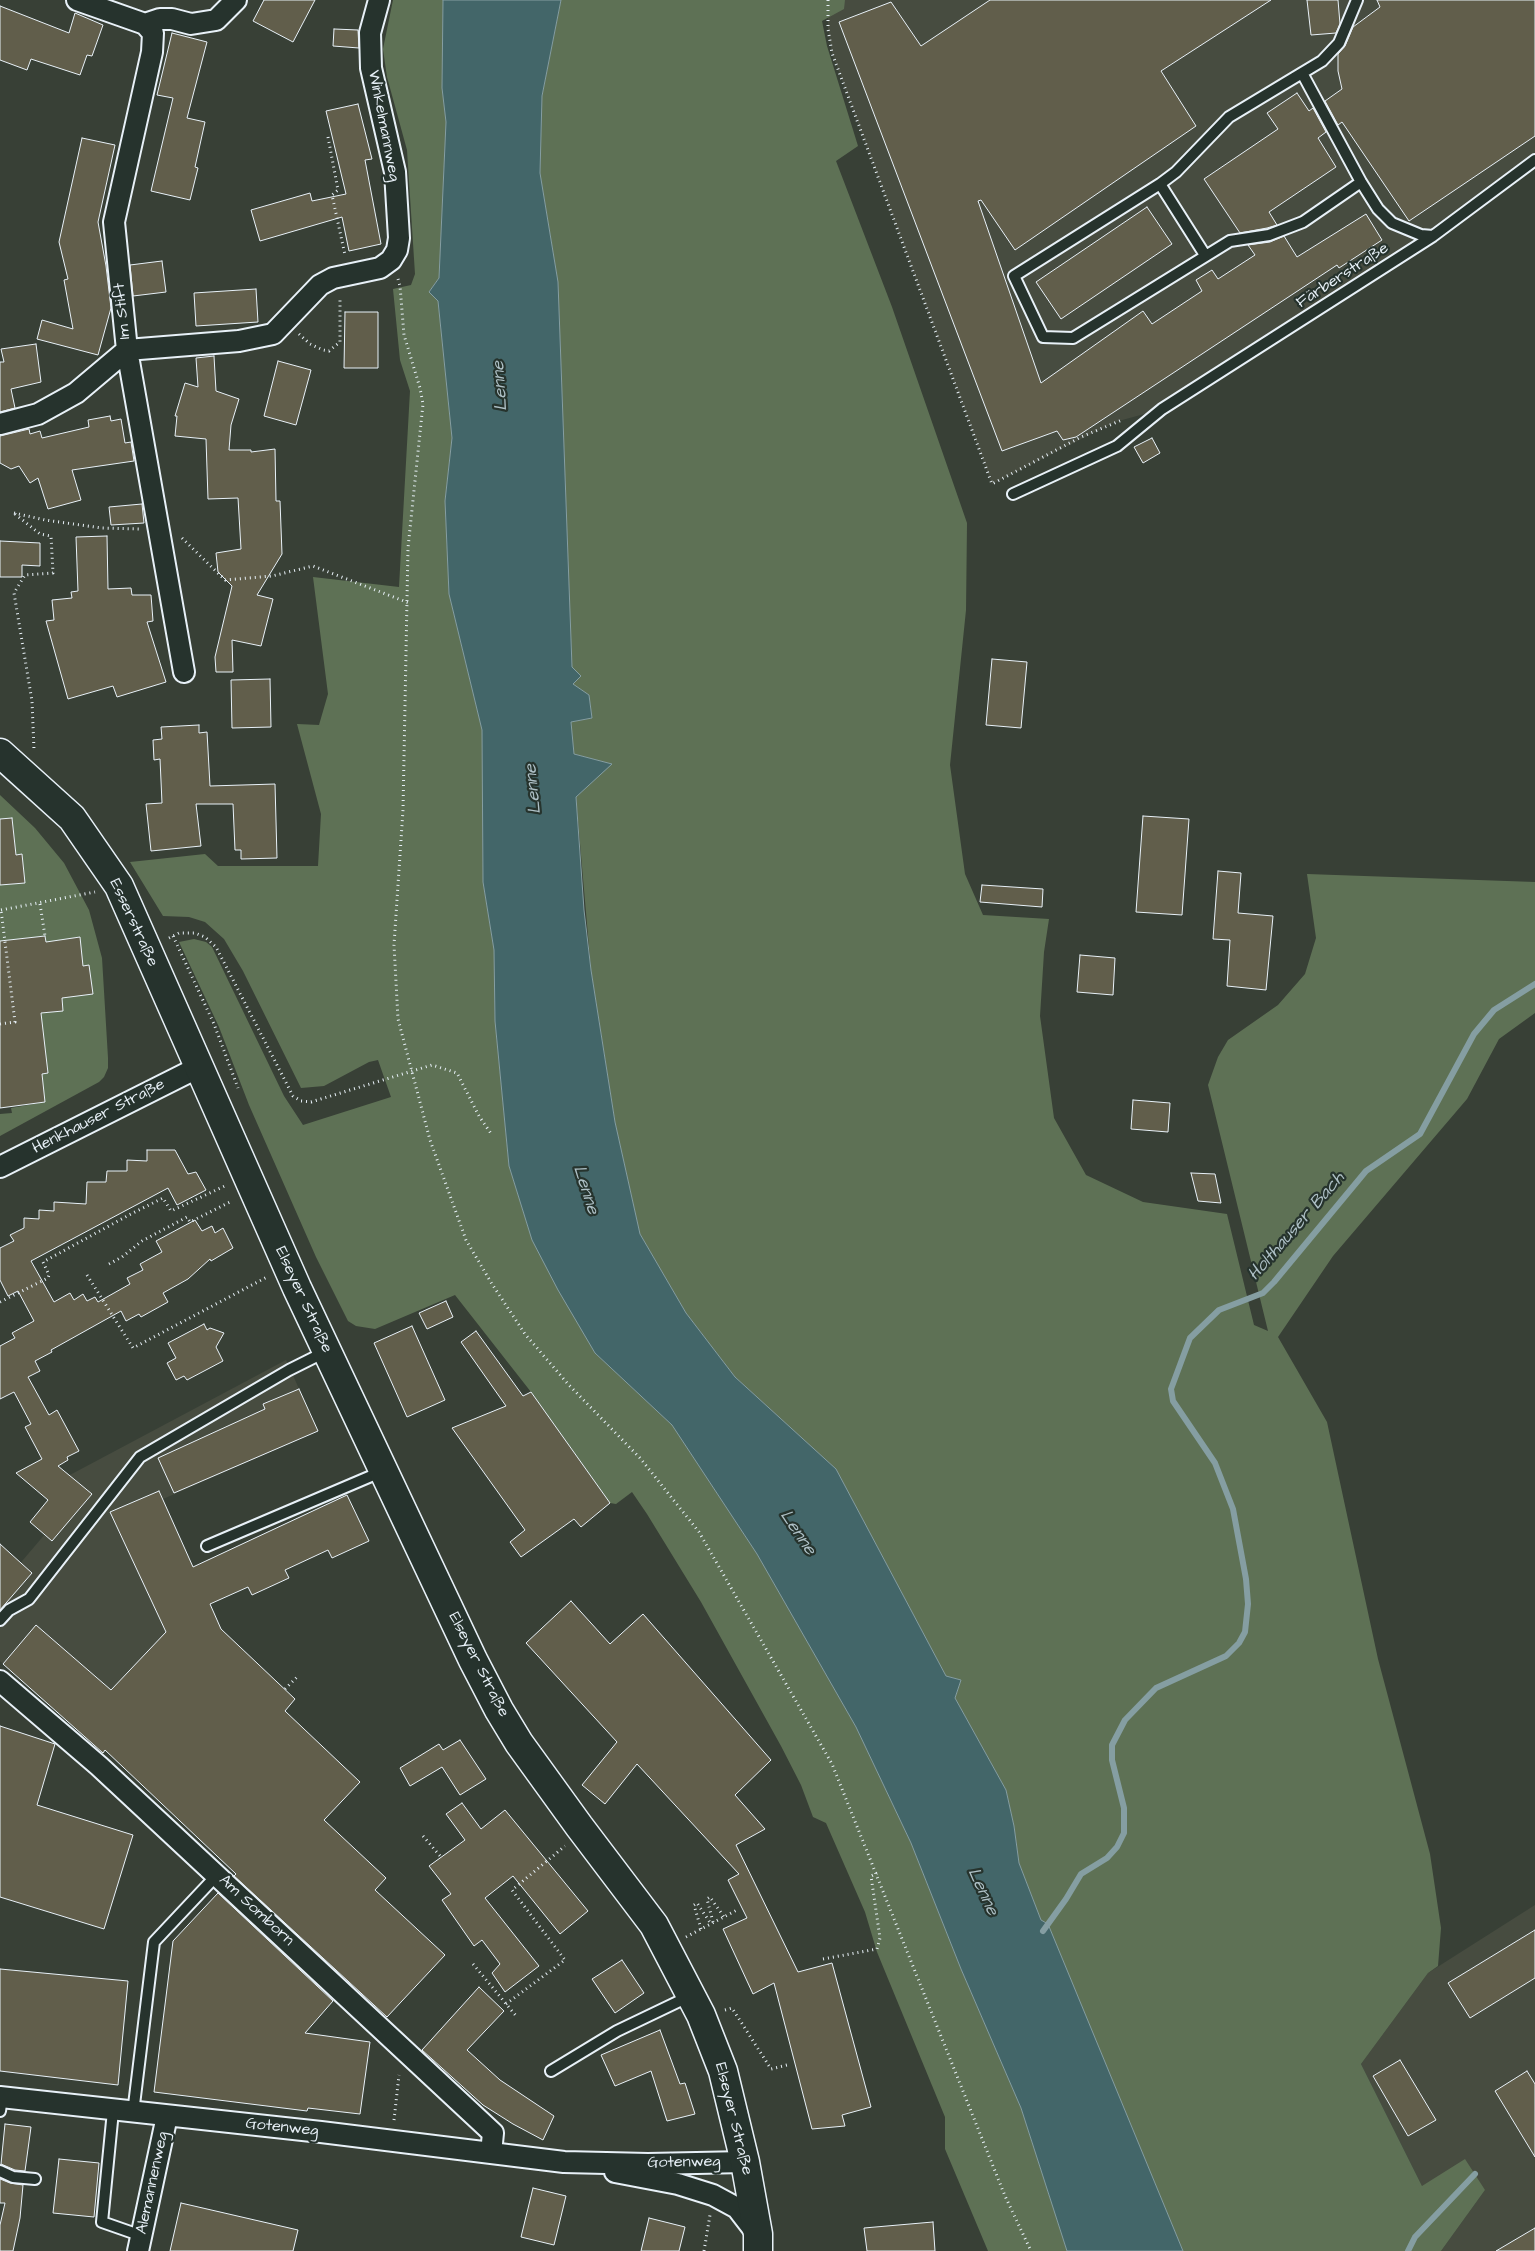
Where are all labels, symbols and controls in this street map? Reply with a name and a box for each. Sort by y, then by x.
street label: Winkelmannweg [363,69,403,183]
street label: Färberstraße [1293,239,1393,313]
street label: Im Stift [111,282,135,340]
water label: Lenne [488,360,514,412]
water label: Lenne [521,763,547,815]
street label: Esserstraße [104,876,162,970]
street label: Henkhauser Straße [30,1075,168,1159]
water label: Lenne [567,1163,603,1217]
water label: Holthauser Bach [1244,1168,1350,1286]
street label: Elseyer Straße [270,1244,336,1356]
water label: Lenne [774,1506,820,1560]
street label: Elseyer Straße [443,1609,513,1721]
water label: Lenne [962,1865,1002,1919]
street label: Am Somborn [214,1871,298,1951]
street label: Elseyer Straße [710,2061,756,2177]
street label: Gotenweg [245,2115,319,2141]
street label: Alemannenweg [133,2130,173,2236]
street label: Gotenweg [647,2153,721,2173]

